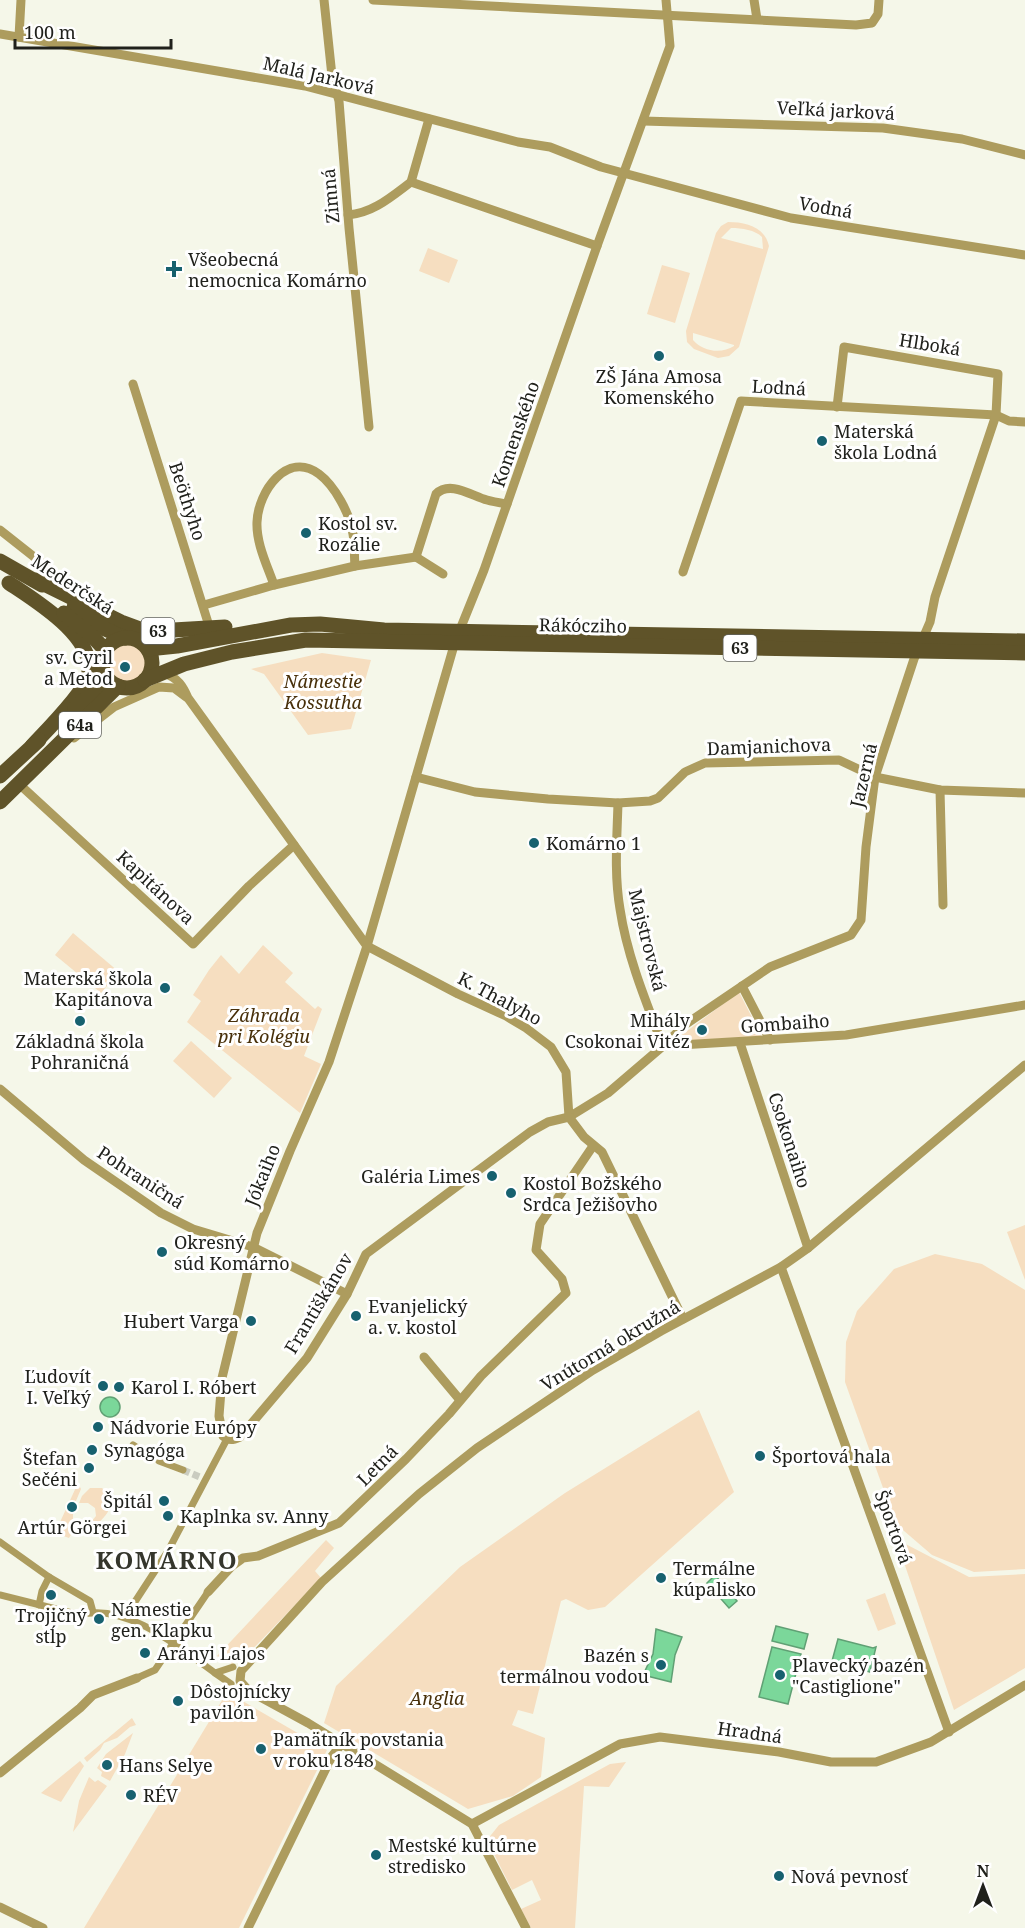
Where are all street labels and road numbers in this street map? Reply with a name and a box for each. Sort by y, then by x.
street label: Malá Jarková [261,51,377,99]
street label: Veľká jarková [776,95,896,125]
street label: Zimná [316,167,344,225]
street label: Vodná [797,190,855,224]
street label: Hlboká [898,327,962,361]
street label: Lodná [751,374,807,400]
street label: Komenského [486,378,544,490]
street label: Beöthyho [164,459,212,543]
street label: Mederčská [27,549,119,619]
street label: Rákócziho [539,612,627,638]
road number: 63 [142,618,174,644]
road number: 63 [724,635,756,661]
road number: 64a [59,712,101,738]
street label: Damjanichova [706,732,832,760]
street label: Jazerná [844,740,882,811]
street label: Kapitánova [112,845,200,929]
street label: Majstrovská [624,886,672,994]
street label: K. Thalyho [454,966,546,1030]
street label: Gombaiho [740,1008,830,1038]
street label: Csokonaiho [763,1089,817,1191]
street label: Pohraničná [93,1140,189,1214]
street label: Jókaiho [238,1140,285,1211]
street label: Františkánov [278,1248,358,1358]
street label: Vnútorná okružná [536,1294,684,1396]
street label: Letná [351,1439,403,1491]
street label: Športová [870,1487,918,1567]
street label: Hradná [716,1716,784,1748]

